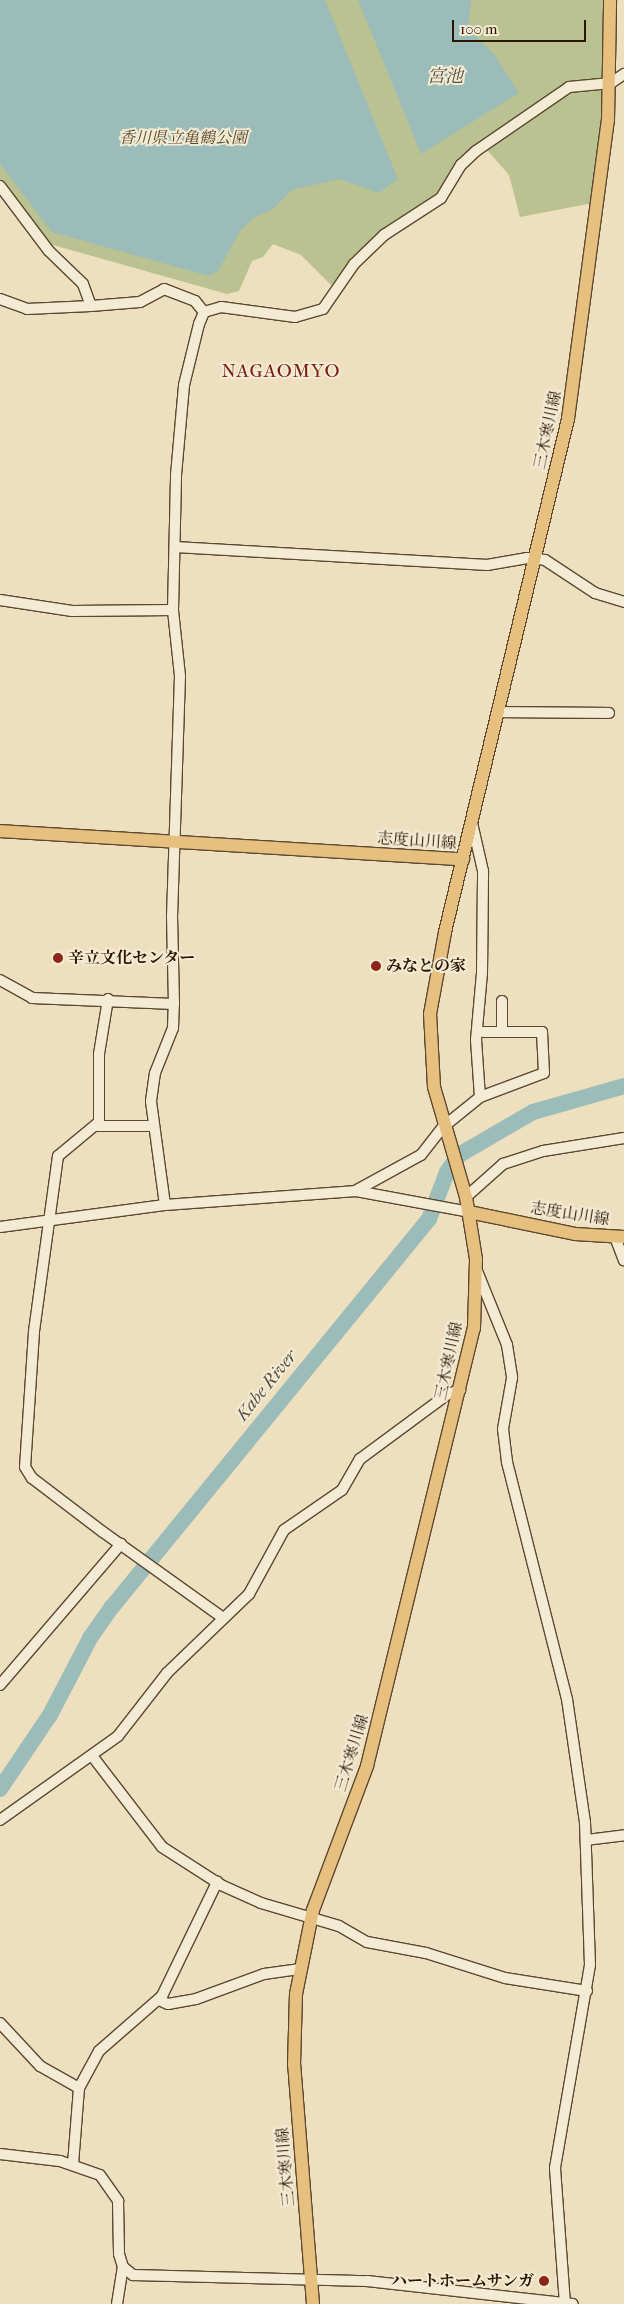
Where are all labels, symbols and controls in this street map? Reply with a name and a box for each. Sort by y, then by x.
scale bar [454,10,588,42]
text: 100 m [460,20,498,38]
water label: 宮池 [427,66,463,88]
park label: 香川県立亀鶴公園 [119,128,247,148]
district label: NAGAOMYO [220,361,342,383]
street label: 三木寒川線 [530,389,566,471]
street label: 志度山川線 [376,829,458,853]
place label: 辛立文化センター [68,948,196,968]
marker: 辛立文化センター [52,952,64,964]
place label: みなとの家 [386,956,466,976]
marker: みなとの家 [370,960,382,972]
street label: 志度山川線 [529,1198,611,1230]
street label: 三木寒川線 [431,1320,467,1402]
water label: Kabe River [232,1346,302,1426]
street label: 三木寒川線 [331,1712,373,1794]
street label: 三木寒川線 [273,2126,299,2208]
place label: ハートホームサンガ [390,2271,534,2291]
marker: ハートホームサンガ [538,2275,550,2287]

